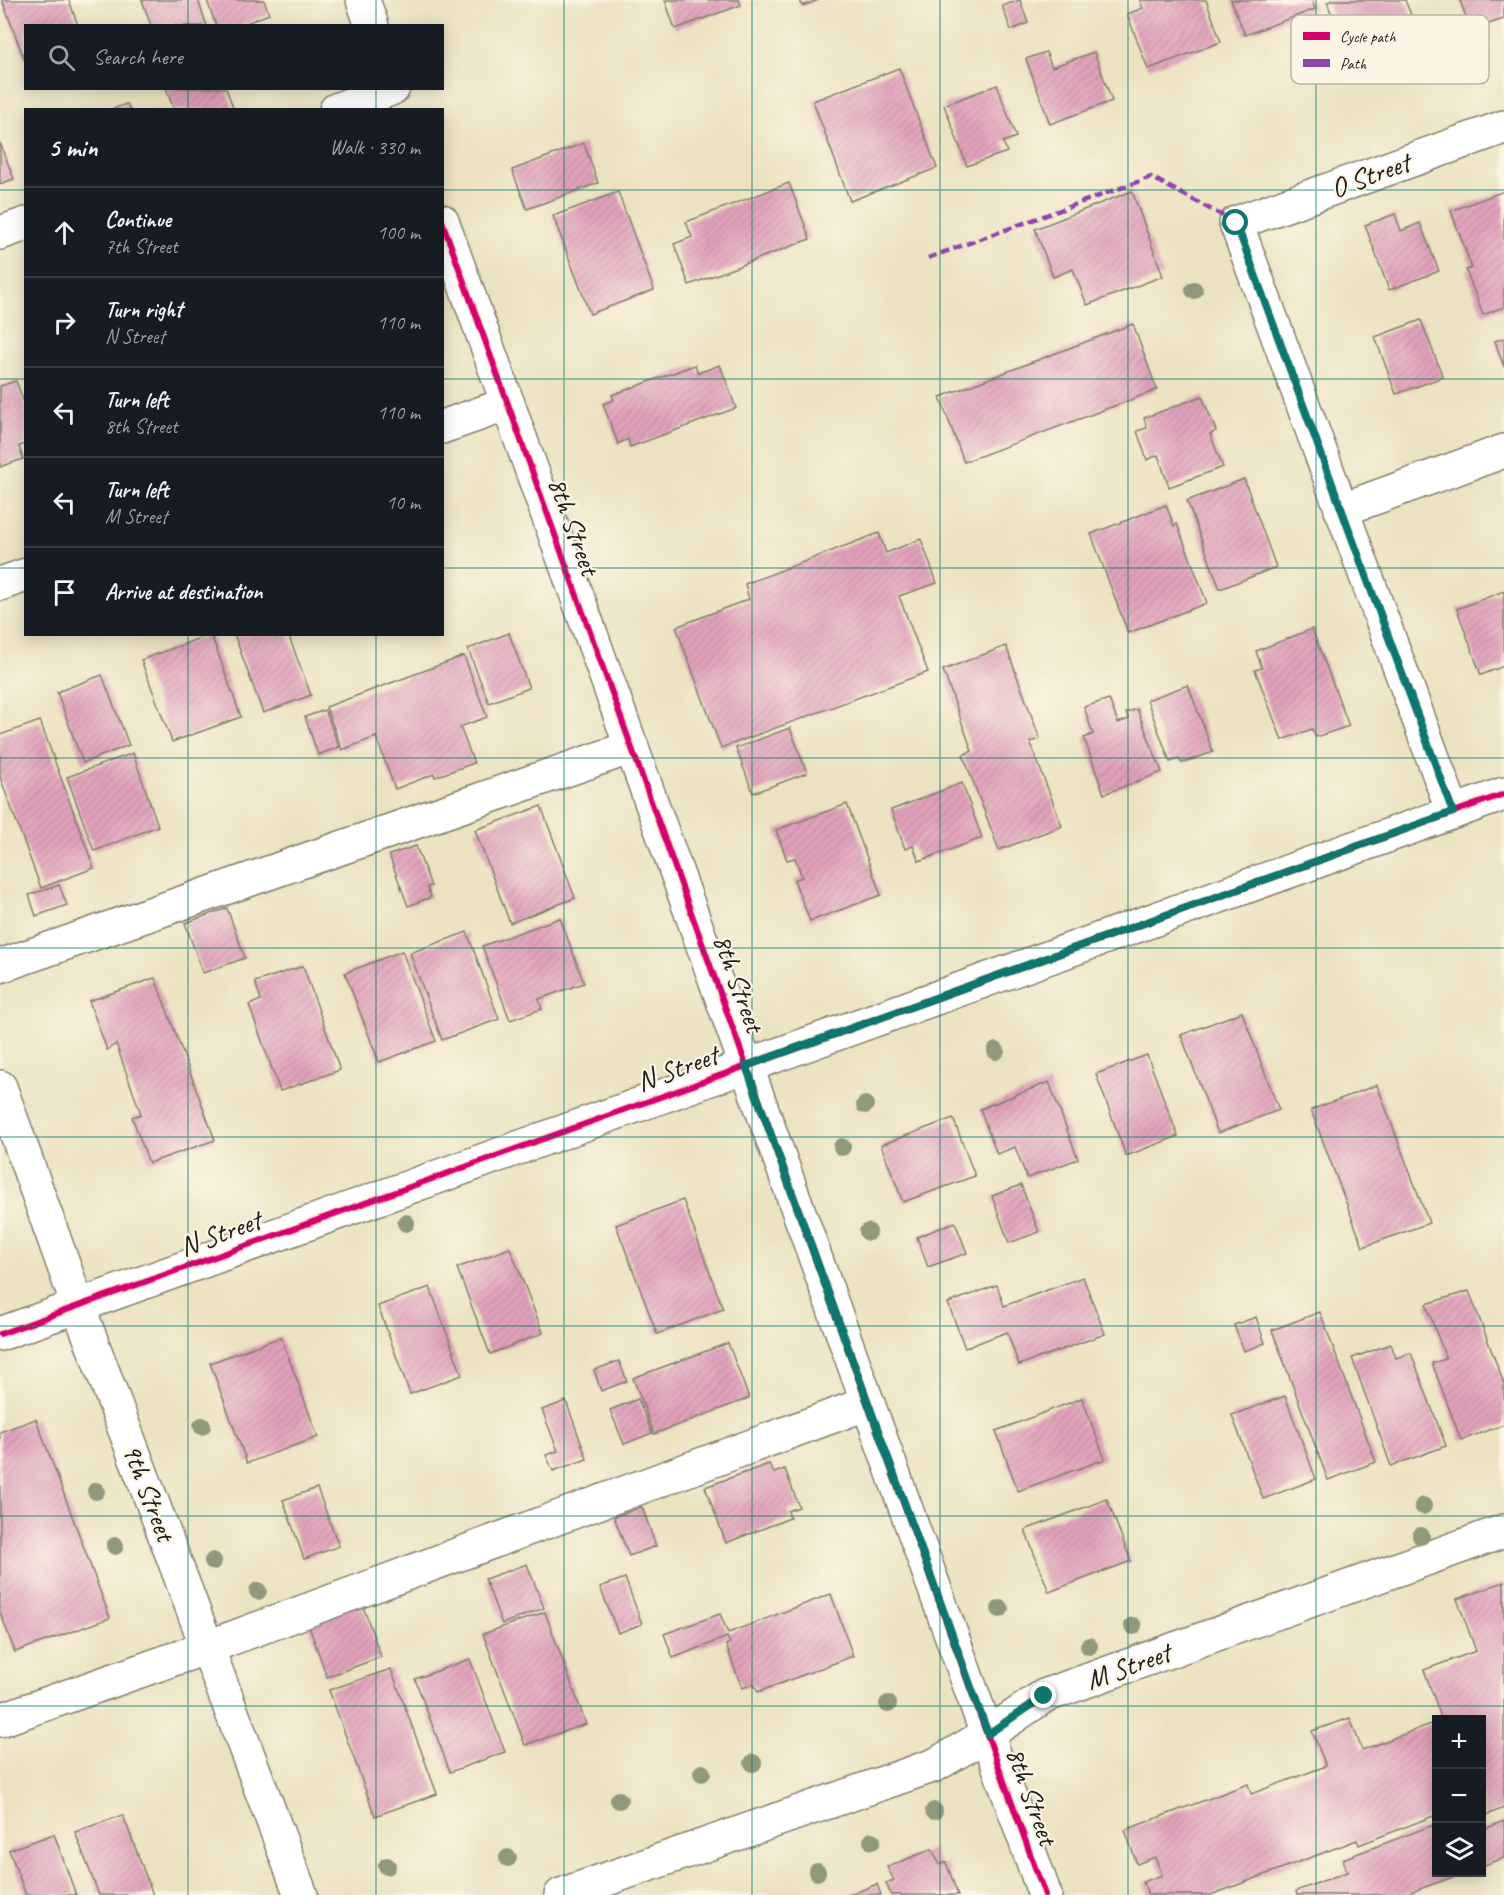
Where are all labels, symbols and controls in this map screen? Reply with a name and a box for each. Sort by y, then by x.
legend [1291,15,1489,84]
search box [24,24,444,90]
text: Cycle path [1340,27,1396,47]
icon: search [45,41,78,74]
text: Search here [93,43,183,71]
text: Path [1340,54,1367,74]
text: 5 min [48,131,97,164]
text: Walk · 330 m [330,135,420,160]
street label: O Street [1326,143,1418,205]
text: Continue [105,206,171,234]
route start [1222,209,1248,235]
icon: ahead [48,216,81,249]
text: 100 m [377,220,420,245]
text: 7th Street [105,234,178,259]
text: Turn right [105,296,182,324]
icon: right [48,306,81,339]
text: 110 m [377,310,420,335]
text: N Street [105,324,165,349]
text: Turn left [105,386,169,414]
icon: left [48,396,81,429]
text: 110 m [377,400,420,425]
text: 8th Street [105,414,178,439]
street label: 8th Street [540,472,609,582]
text: Turn left [105,476,169,504]
icon: left [48,486,81,519]
text: 10 m [386,490,420,515]
text: M Street [105,504,167,529]
icon: arrive [48,576,81,609]
text: Arrive at destination [105,578,262,606]
street label: 8th Street [705,929,774,1039]
street label: N Street [632,1036,726,1099]
street label: N Street [175,1201,269,1264]
street label: 9th Street [114,1438,185,1548]
street label: M Street [1081,1633,1179,1697]
route end [1030,1682,1056,1708]
map controls [1432,1715,1486,1877]
button: + [1432,1715,1486,1769]
street label: 8th Street [998,1742,1067,1852]
button: − [1432,1769,1486,1823]
button: layers [1432,1823,1486,1877]

